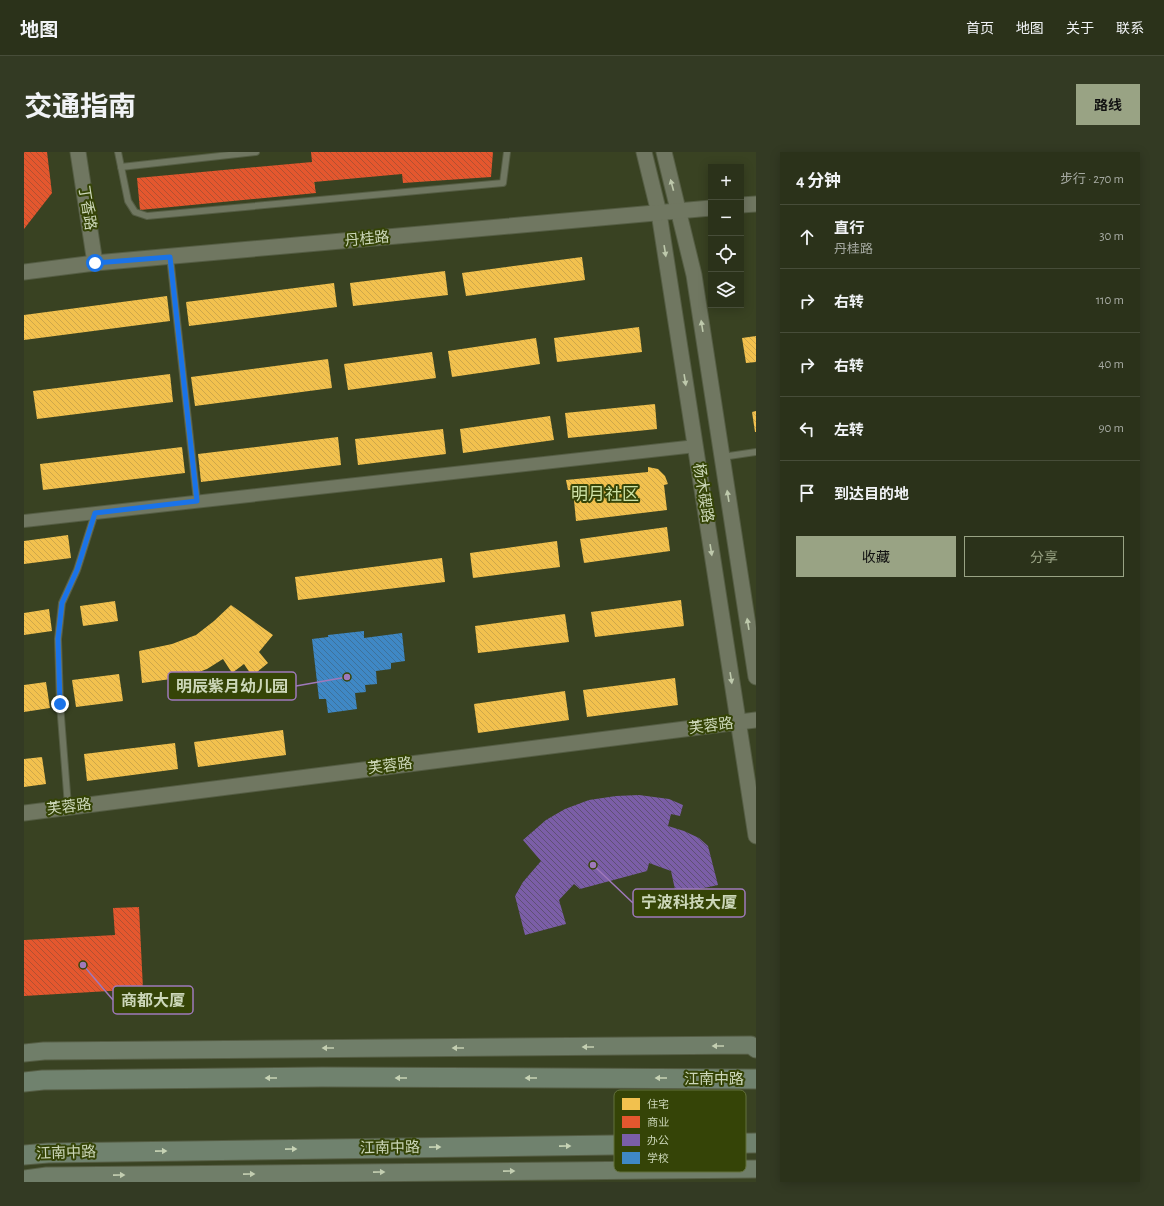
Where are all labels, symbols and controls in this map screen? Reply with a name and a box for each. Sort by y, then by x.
text: 地图 [20,21,58,40]
text: 首页 [966,22,994,36]
text: 地图 [1016,22,1044,36]
text: 关于 [1066,22,1094,36]
text: 联系 [1116,22,1144,36]
button: 路线 [1076,84,1140,125]
text: 交通指南 [24,94,136,122]
map controls [708,164,744,308]
button: + [708,164,744,200]
text: 4 分钟 [796,172,841,189]
text: 步行 · 270 m [1060,173,1124,186]
one-way arrow [669,179,675,191]
street label: 丁香路 [76,184,99,231]
button: − [708,200,744,236]
text: 直行 [834,221,864,236]
icon: ahead [796,226,818,248]
street label: 丹桂路 [344,229,390,248]
text: 30 m [1099,230,1124,243]
button: locate [708,236,744,272]
text: 丹桂路 [834,243,873,256]
one-way arrow [663,245,669,257]
route start [86,254,104,272]
button: layers [708,272,744,308]
icon: right [796,290,818,312]
text: 110 m [1096,294,1124,307]
text: 右转 [834,295,864,310]
one-way arrow [699,320,705,332]
icon: right [796,354,818,376]
text: 40 m [1098,358,1124,371]
text: 右转 [834,359,864,374]
one-way arrow [682,374,688,386]
icon: left [796,418,818,440]
text: 90 m [1098,422,1124,435]
text: 左转 [834,423,864,438]
street label: 杨木碶路 [691,462,716,524]
icon: arrive [796,482,818,504]
district label: 明月社区 [571,486,639,503]
text: 到达目的地 [834,487,909,502]
one-way arrow [725,490,731,502]
button: 收藏 [796,536,956,577]
button: 分享 [964,536,1124,577]
one-way arrow [708,544,714,556]
one-way arrow [745,618,751,630]
callout: 明辰紫月幼儿园 [168,672,296,700]
one-way arrow [728,672,734,684]
text: 明辰紫月幼儿园 [176,677,288,695]
route end [51,695,69,713]
street label: 芙蓉路 [688,715,734,736]
street label: 芙蓉路 [367,755,413,776]
street label: 芙蓉路 [46,796,92,817]
callout: 宁波科技大厦 [633,889,745,917]
text: 宁波科技大厦 [641,894,737,911]
callout: 商都大厦 [113,986,193,1014]
text: 商都大厦 [121,992,185,1009]
one-way arrow [712,1042,724,1049]
one-way arrow [582,1043,594,1050]
one-way arrow [452,1044,464,1051]
one-way arrow [322,1045,334,1052]
street label: 江南中路 [684,1071,744,1087]
one-way arrow [264,1075,277,1081]
one-way arrow [394,1075,407,1081]
one-way arrow [524,1075,537,1081]
one-way arrow [654,1075,667,1081]
legend [614,1090,746,1172]
text: 住宅 [647,1098,669,1110]
text: 商业 [647,1116,669,1128]
text: 办公 [647,1135,669,1146]
street label: 江南中路 [360,1139,420,1156]
one-way arrow [559,1142,571,1149]
street label: 江南中路 [36,1143,96,1162]
one-way arrow [429,1144,442,1150]
one-way arrow [285,1146,298,1152]
one-way arrow [155,1148,168,1154]
text: 学校 [647,1152,669,1164]
one-way arrow [503,1168,516,1174]
one-way arrow [373,1169,386,1175]
one-way arrow [243,1171,256,1177]
one-way arrow [113,1172,126,1178]

